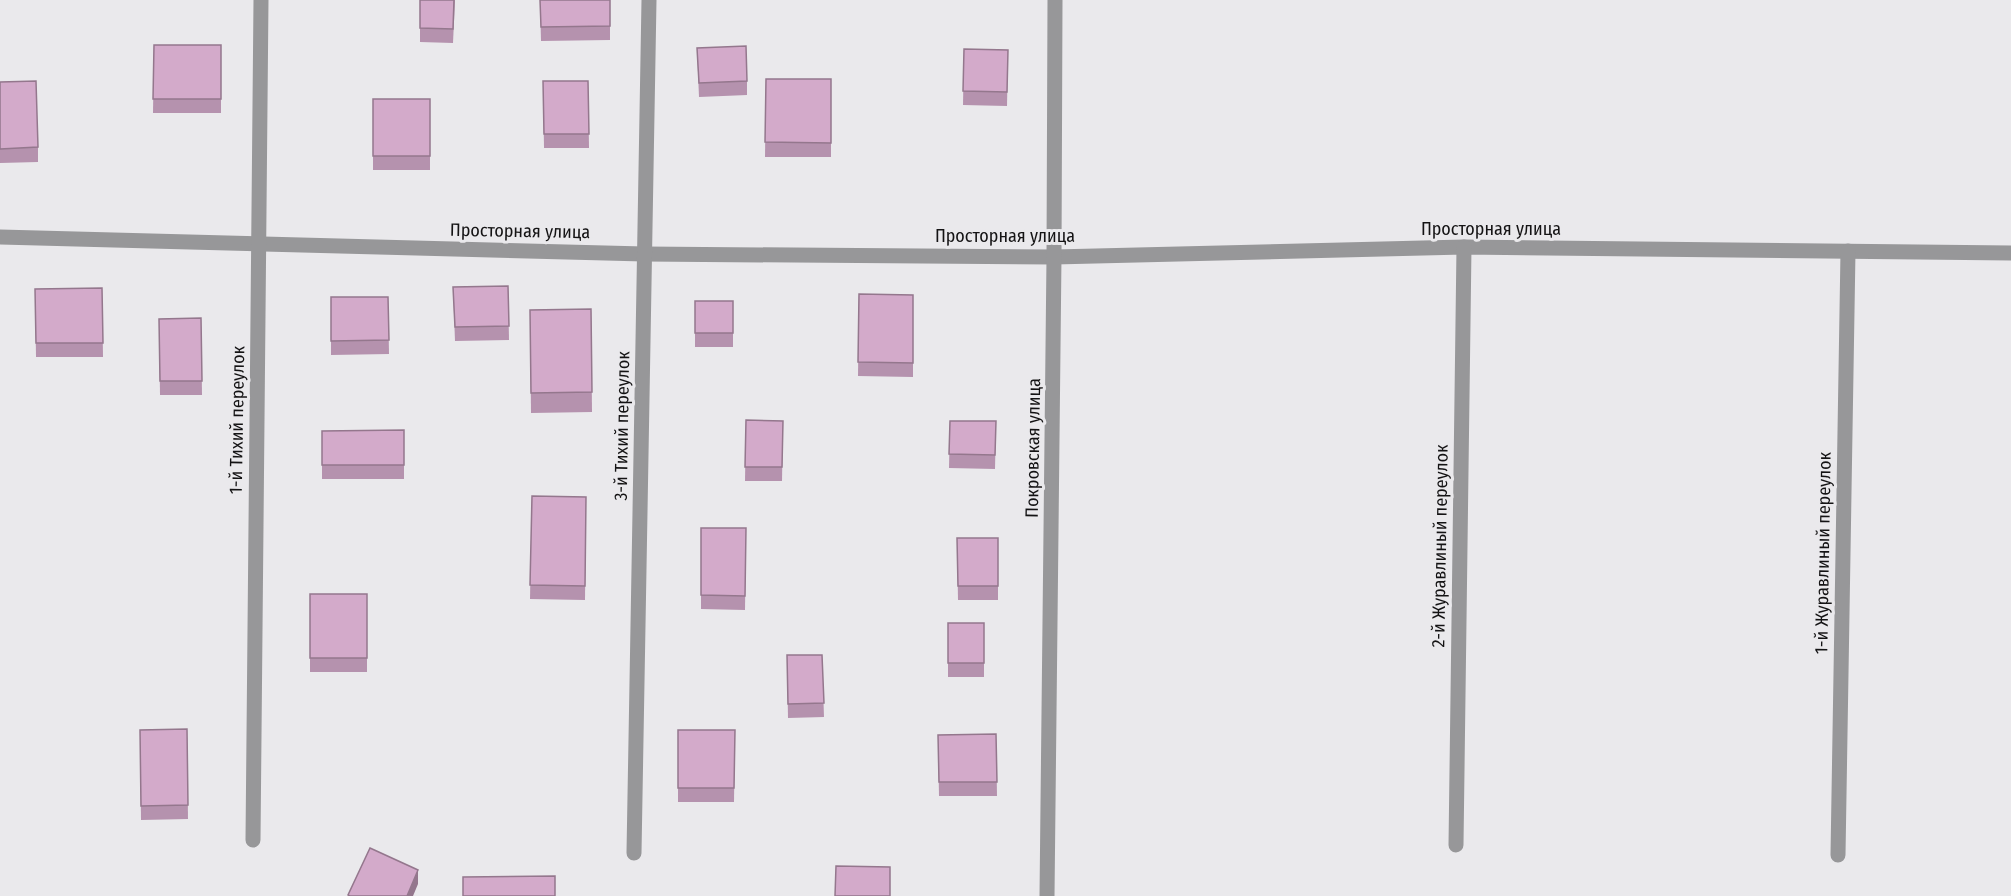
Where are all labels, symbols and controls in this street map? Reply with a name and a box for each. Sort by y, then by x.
street label: Просторная улица [1421,218,1561,240]
street label: Просторная улица [450,219,590,243]
street label: Просторная улица [935,225,1075,247]
street label: 1-й Тихий переулок [225,345,249,494]
street label: 3-й Тихий переулок [610,351,634,501]
street label: Покровская улица [1021,378,1045,518]
street label: 2-й Журавлиный переулок [1427,444,1453,648]
street label: 1-й Журавлиный переулок [1810,451,1836,654]

